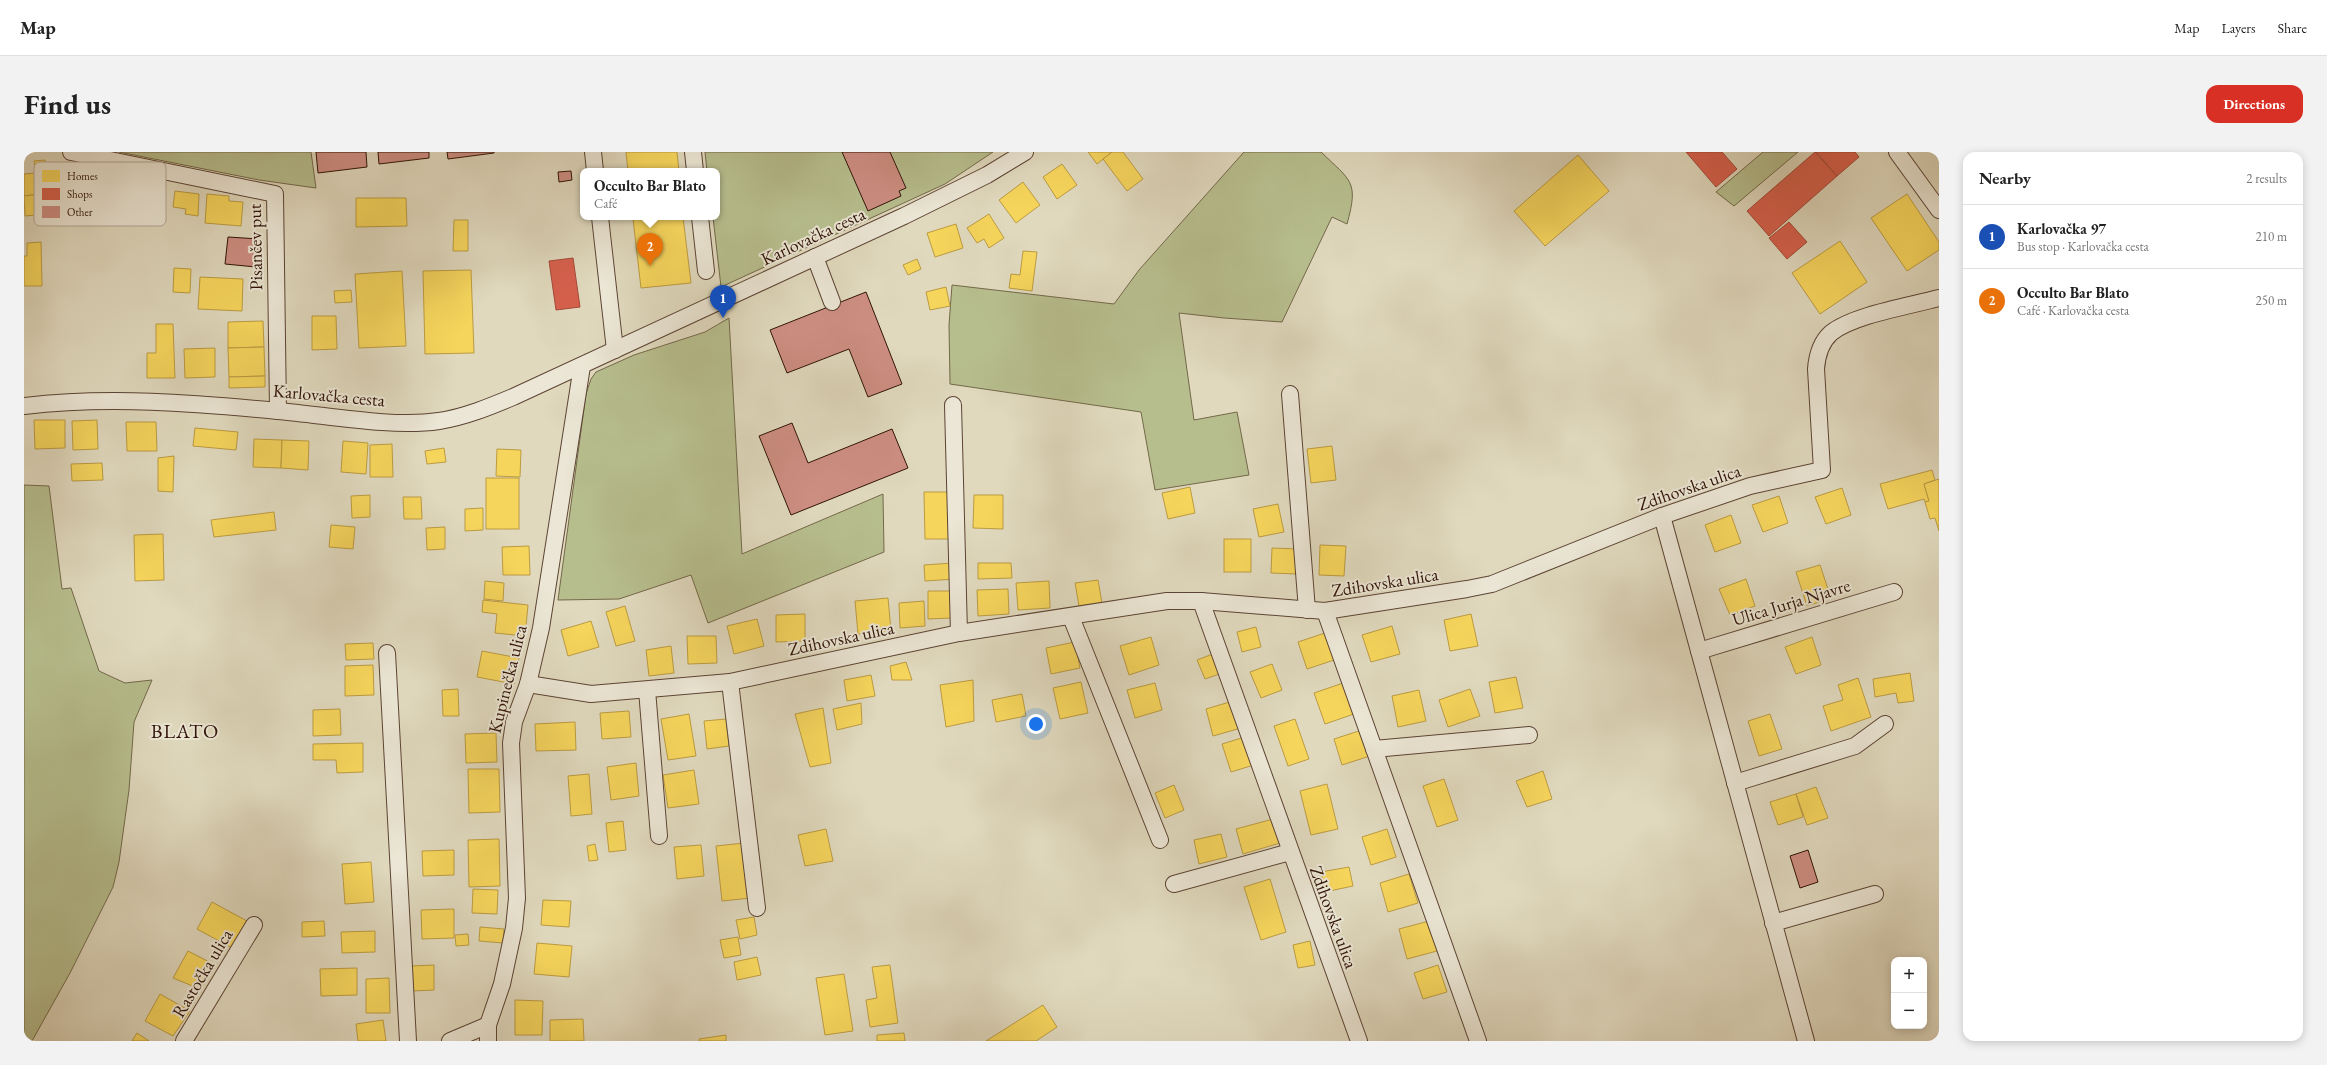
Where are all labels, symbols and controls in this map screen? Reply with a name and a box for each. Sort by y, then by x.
text: Map [20,15,56,40]
text: Map [2174,19,2199,37]
text: Layers [2221,19,2256,37]
text: Share [2278,19,2307,37]
button: Directions [2206,85,2303,123]
text: Find us [24,86,111,122]
legend [34,162,166,226]
text: Nearby [1979,167,2031,189]
popup [580,168,720,220]
text: Homes [67,169,98,183]
text: 2 results [2246,170,2287,187]
text: Occulto Bar Blato [594,176,706,195]
text: Shops [67,187,93,201]
text: Café [594,195,617,212]
street label: Karlovačka cesta [757,201,870,270]
street label: Pisančev put [243,203,267,291]
text: Other [67,205,93,219]
text: Karlovačka 97 [2017,219,2106,238]
text: 1 [1989,228,1995,245]
text: 210 m [2256,228,2287,245]
pin: 2 [637,233,663,266]
text: Bus stop · Karlovačka cesta [2017,238,2149,255]
text: Occulto Bar Blato [2017,283,2129,302]
pin: 1 [710,285,736,318]
text: 2 [1989,292,1995,309]
text: 250 m [2256,292,2287,309]
text: Café · Karlovačka cesta [2017,302,2129,319]
street label: Karlovačka cesta [272,379,387,411]
street label: Zdihovska ulica [1634,458,1744,515]
street label: Zdihovska ulica [1330,562,1441,602]
street label: Ulica Jurja Njavre [1729,573,1853,631]
street label: Zdihovska ulica [786,615,897,660]
street label: Kupinečka ulica [482,622,532,736]
your location [1026,714,1046,734]
district label: BLATO [151,718,219,744]
street label: Zdihovska ulica [1305,862,1363,972]
street label: Rastočka ulica [167,924,238,1022]
map controls [1891,957,1927,1029]
button: + [1891,957,1927,993]
button: − [1891,993,1927,1029]

